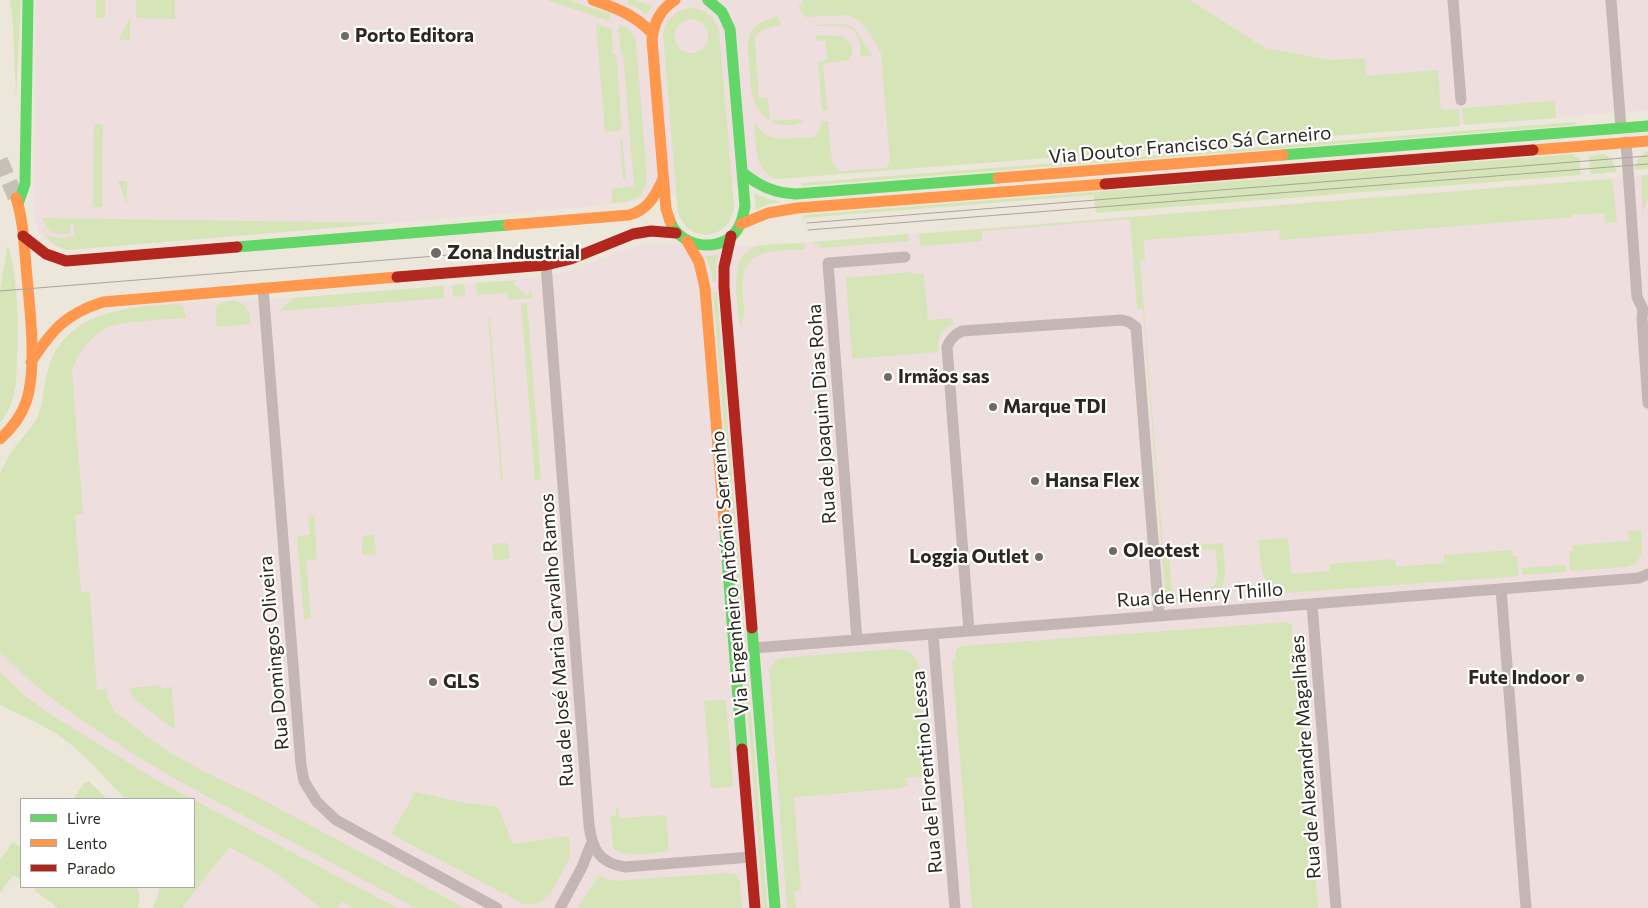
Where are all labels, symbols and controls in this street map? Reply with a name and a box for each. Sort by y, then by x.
place label: Porto Editora [355,25,474,47]
marker: Porto Editora [339,30,351,42]
street label: Via Doutor Francisco Sá Carneiro [1048,121,1332,169]
place label: Zona Industrial [447,242,580,264]
marker: Zona Industrial [429,246,443,260]
street label: Rua de Joaquim Dias Roha [803,303,841,525]
place label: Irmãos sas [898,366,990,388]
marker: Irmãos sas [882,371,894,383]
place label: Marque TDI [1003,396,1107,418]
marker: Marque TDI [987,401,999,413]
street label: Via Engenheiro António Serrenho [706,430,754,716]
place label: Hansa Flex [1045,470,1140,492]
marker: Hansa Flex [1029,475,1041,487]
street label: Rua de José Maria Carvalho Ramos [535,492,579,788]
place label: Oleotest [1123,540,1200,562]
marker: Oleotest [1107,545,1119,557]
place label: Loggia Outlet [909,546,1029,568]
marker: Loggia Outlet [1033,551,1045,563]
street label: Rua Domingos Oliveira [254,555,294,751]
street label: Rua de Henry Thillo [1116,578,1284,612]
street label: Rua de Alexandre Magalhães [1286,634,1326,880]
place label: Fute Indoor [1468,667,1570,689]
street label: Rua de Florentino Lessa [907,670,947,874]
place label: GLS [443,671,479,693]
marker: Fute Indoor [1574,672,1586,684]
marker: GLS [427,676,439,688]
legend [20,798,195,888]
text: Livre [67,809,101,827]
text: Lento [67,834,107,852]
text: Parado [67,859,116,877]

